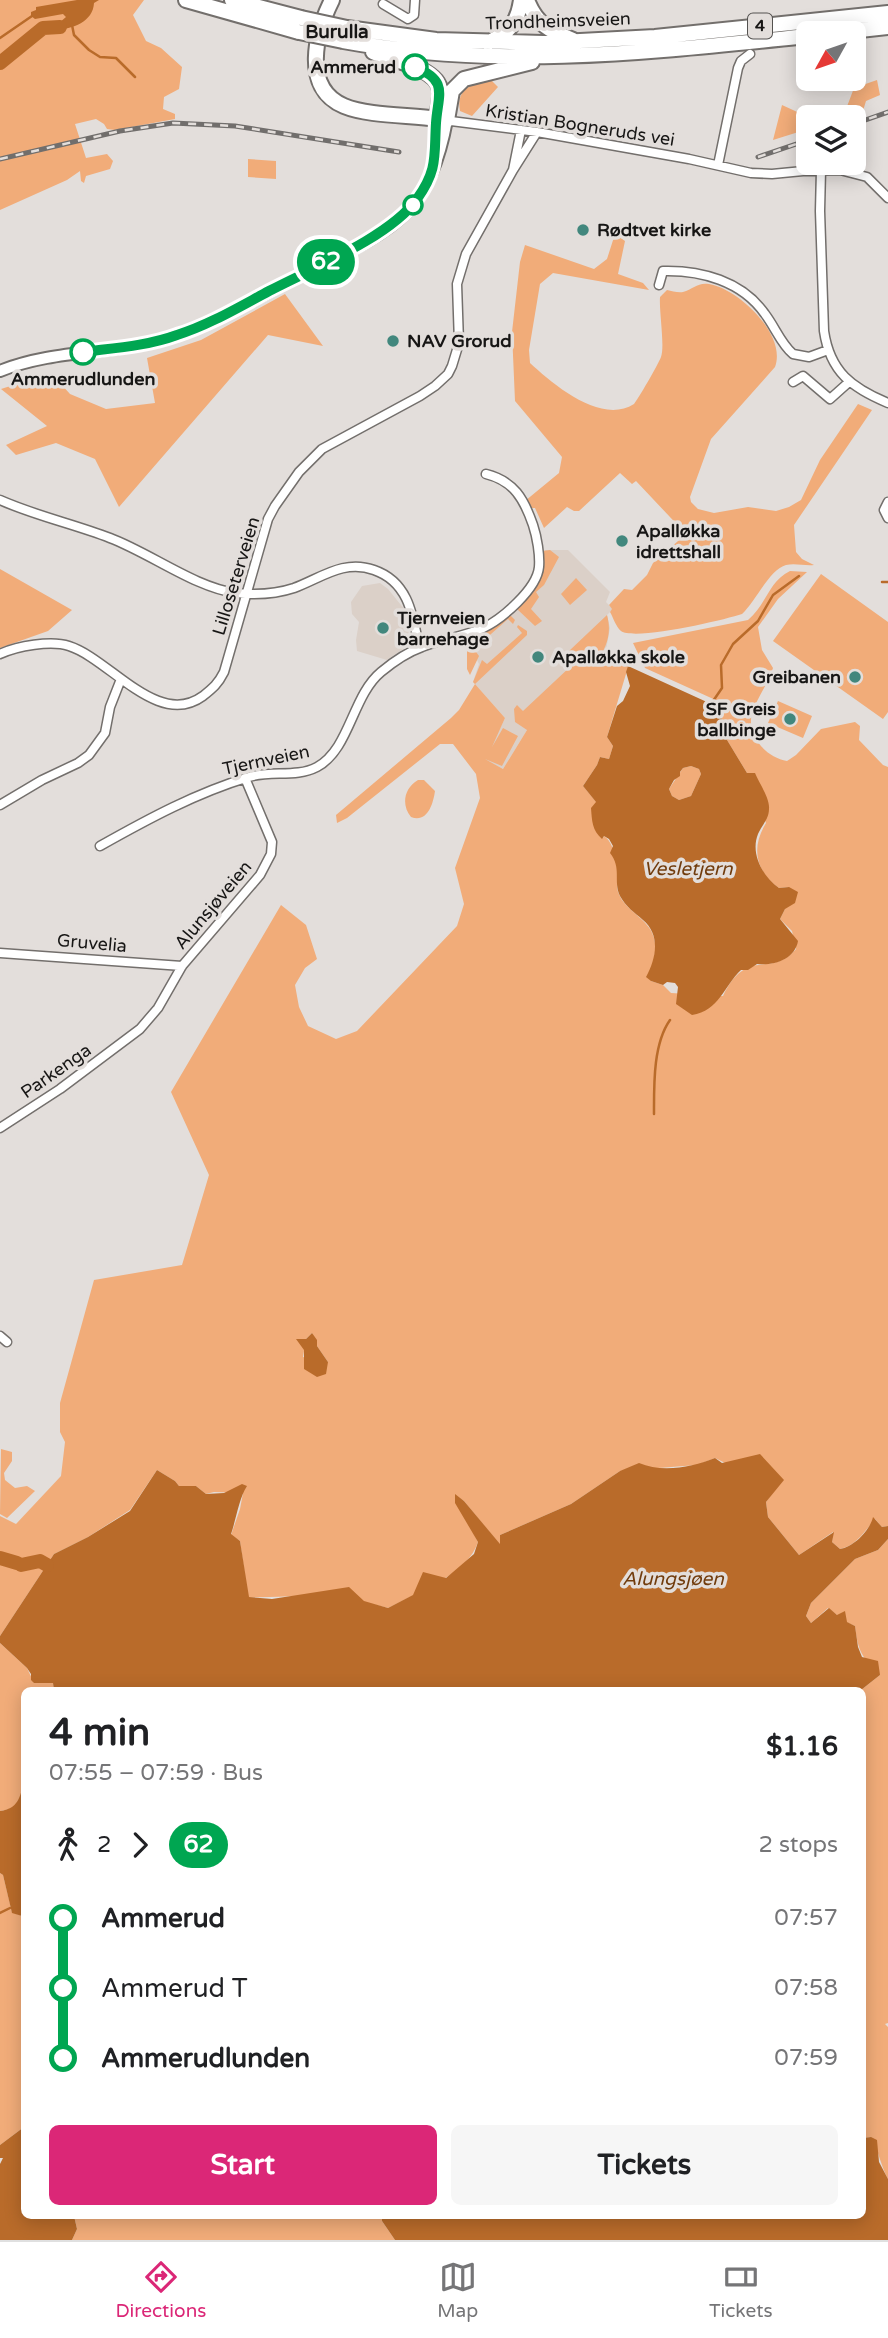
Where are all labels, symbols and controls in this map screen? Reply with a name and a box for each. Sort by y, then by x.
street label: Trondheimsveien [485,7,631,35]
road number: 4 [748,14,772,38]
district label: Burulla [305,21,369,43]
north arrow [796,21,866,91]
map controls [796,21,866,175]
marker: Ammerud [402,54,428,80]
place label: Ammerud [310,56,396,78]
street label: Kristian Bogneruds vei [484,99,676,151]
button: layers [796,105,866,175]
unlabelled marker [403,195,423,215]
place label: Rødtvet kirke [597,219,711,241]
marker: Rødtvet kirke [575,222,591,238]
line badge: 62 [294,239,358,285]
text: 62 [311,247,341,276]
place label: NAV Grorud [407,330,512,352]
marker: NAV Grorud [385,333,401,349]
marker: Ammerudlunden [70,339,96,365]
place label: Ammerudlunden [11,368,155,390]
street label: Lilloseterveien [208,514,264,638]
place label: Apalløkka idrettshall [636,520,721,563]
marker: Apalløkka idrettshall [614,533,630,549]
place label: Tjernveien barnehage [396,607,489,650]
marker: Tjernveien barnehage [375,620,391,636]
place label: Apalløkka skole [552,646,685,668]
marker: Apalløkka skole [530,649,546,665]
place label: Greibanen [752,666,841,688]
marker: Greibanen [847,669,863,685]
place label: SF Greis ballbinge [697,698,776,741]
marker: SF Greis ballbinge [782,711,798,727]
street label: Tjernveien [220,740,312,780]
street label: Alunsjøveien [170,856,256,954]
water label: Vesletjern [643,858,733,880]
street label: Gruvelia [56,929,128,957]
street label: Parkenga [17,1039,95,1103]
water label: Alungsjøen [622,1568,724,1590]
text: 4 min [49,1710,150,1756]
text: $1.16 [766,1731,838,1762]
text: 07:55 – 07:59 · Bus [49,1759,263,1787]
icon: walk [49,1826,87,1864]
icon: forward [121,1826,159,1864]
text: 62 [183,1830,214,1859]
text: 2 [97,1831,111,1859]
text: 2 stops [758,1831,838,1859]
text: Ammerud [101,1903,225,1934]
text: 07:57 [774,1904,838,1932]
text: Ammerud T [101,1973,247,2004]
text: 07:58 [774,1974,838,2002]
text: Ammerudlunden [101,2043,310,2074]
text: 07:59 [774,2044,838,2072]
button: Start [49,2125,437,2205]
button: Tickets [451,2125,838,2205]
tab: Directions [115,2258,206,2322]
tab: Map [437,2258,478,2322]
tab: Tickets [709,2258,773,2322]

